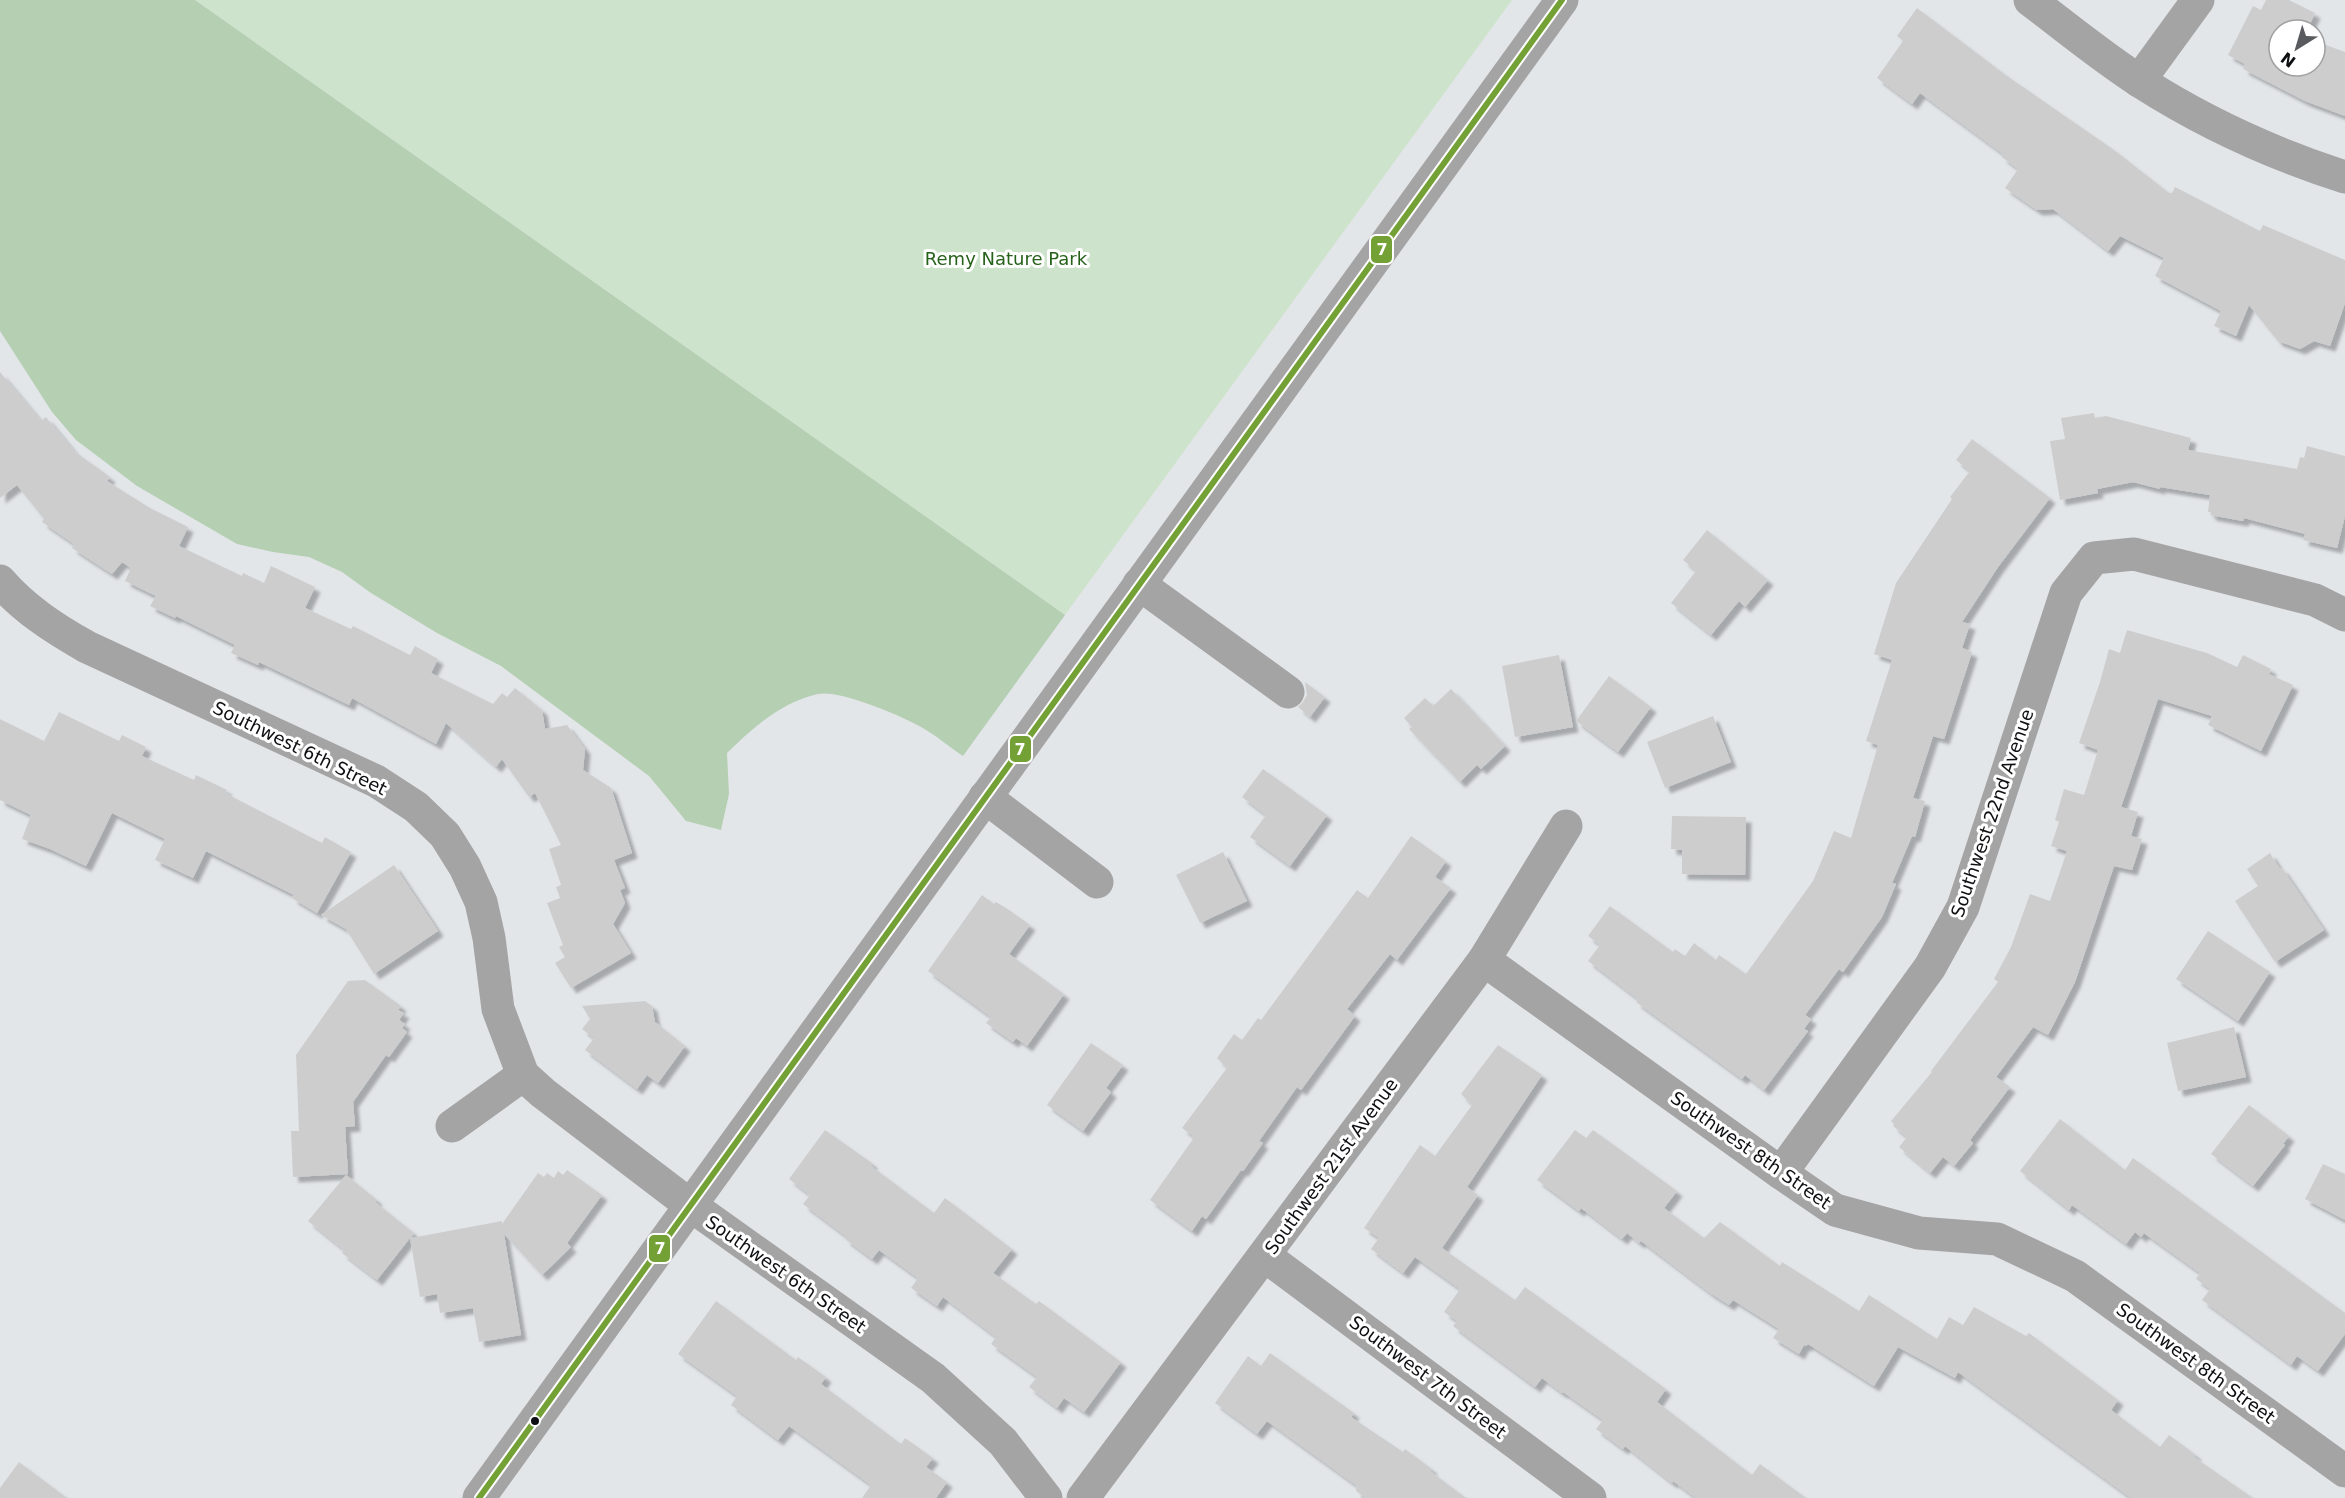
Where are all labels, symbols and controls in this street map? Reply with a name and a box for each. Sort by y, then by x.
north arrow [2267,18,2327,78]
text: N [2277,48,2299,71]
line badge: 7 [1370,235,1393,264]
text: 7 [1376,240,1388,259]
park label: Remy Nature Park [925,248,1088,269]
street label: Southwest 6th Street [210,697,390,799]
street label: Southwest 22nd Avenue [1946,706,2038,920]
line badge: 7 [1009,735,1032,763]
text: 7 [1014,740,1026,759]
street label: Southwest 21st Avenue [1260,1074,1402,1258]
street label: Southwest 8th Street [1667,1087,1835,1213]
street label: Southwest 6th Street [702,1211,870,1337]
line badge: 7 [648,1234,671,1263]
text: 7 [654,1239,666,1258]
street label: Southwest 8th Street [2113,1298,2279,1428]
street label: Southwest 7th Street [1346,1311,1510,1443]
unlabelled marker [529,1415,541,1427]

